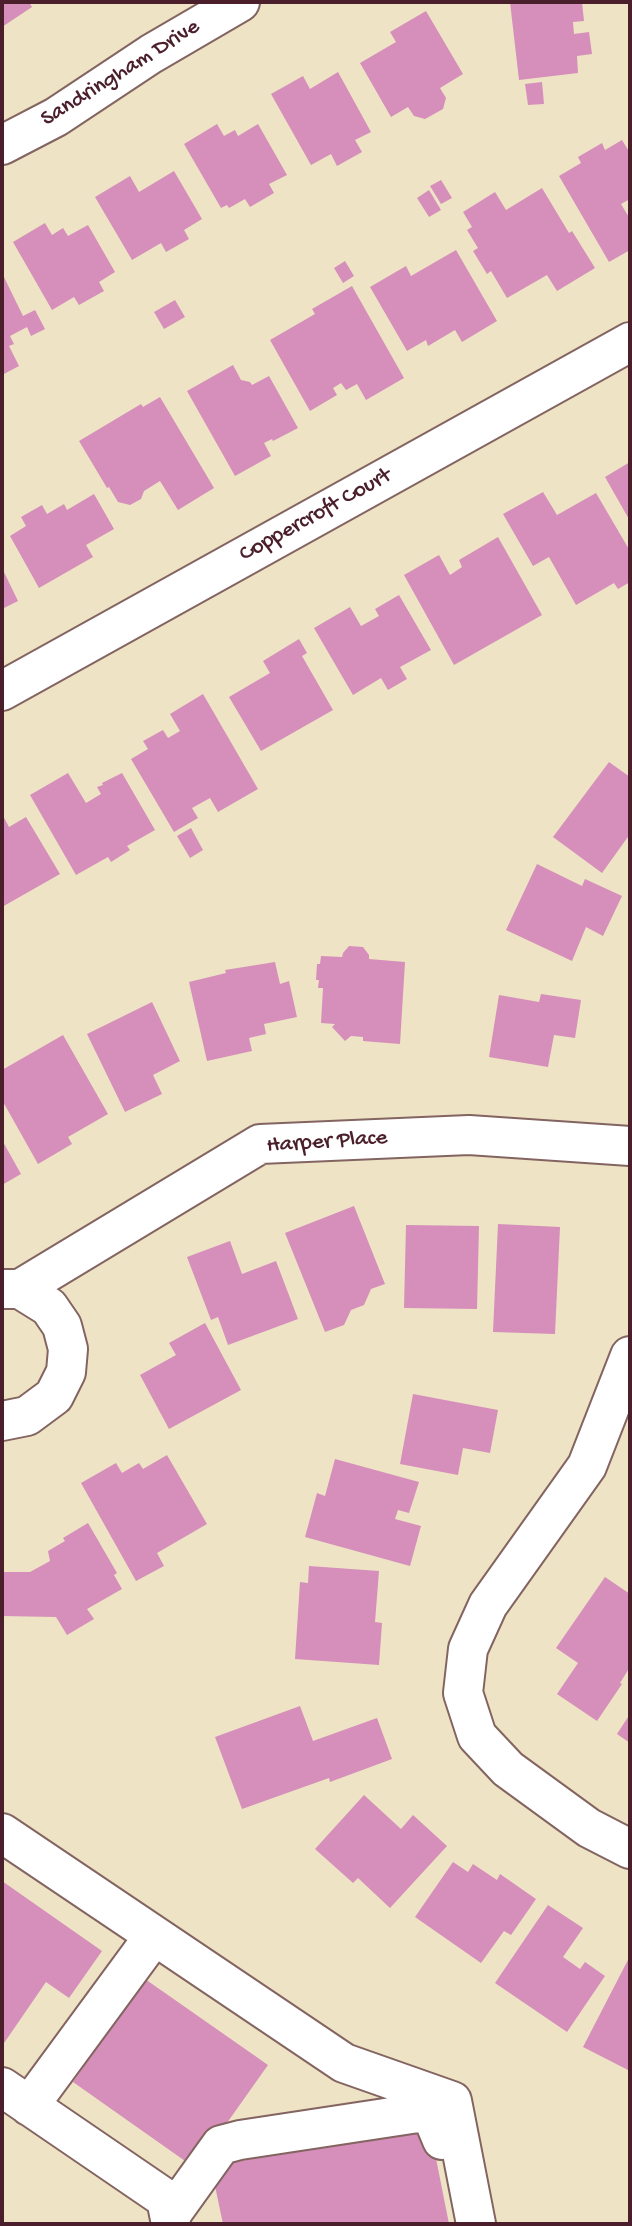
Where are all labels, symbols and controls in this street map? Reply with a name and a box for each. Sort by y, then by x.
street label: Sandringham Drive [37,14,205,134]
street label: Coppercroft Court [235,463,397,569]
street label: Harper Place [266,1125,388,1161]

